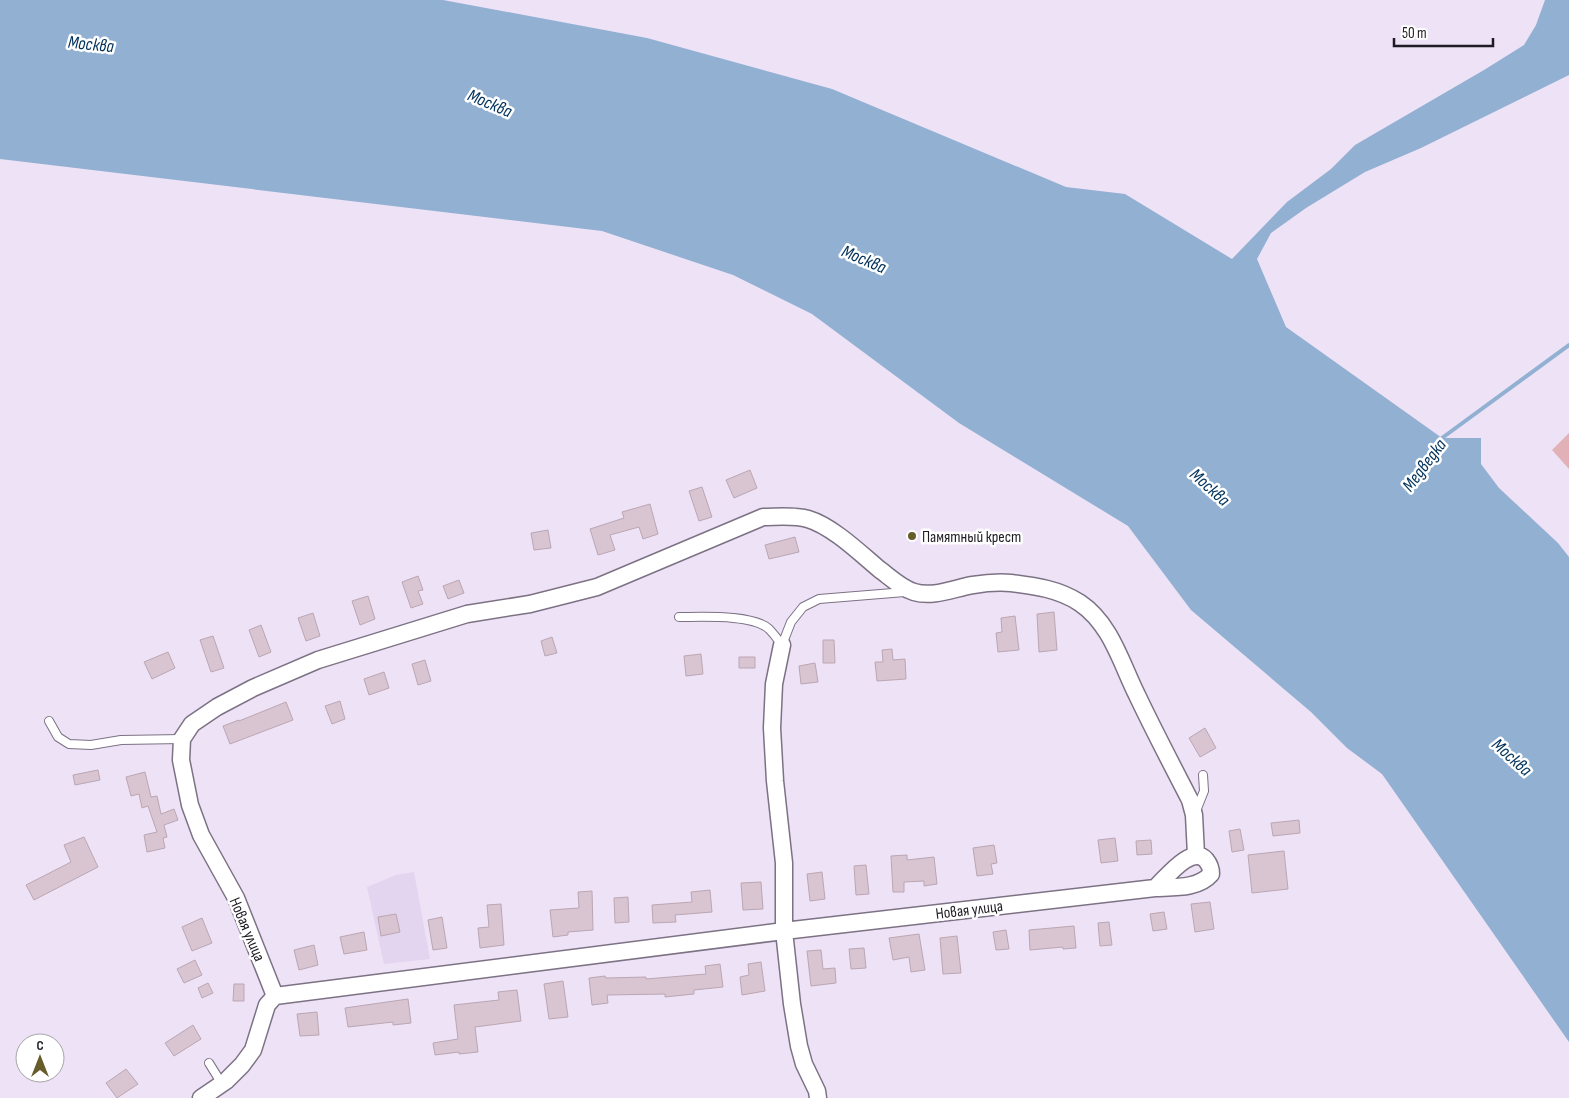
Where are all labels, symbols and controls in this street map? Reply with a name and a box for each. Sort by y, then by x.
scale bar [1394,15,1493,47]
text: 50 m [1402,24,1427,43]
water label: Москва [67,32,116,57]
water label: Москва [464,85,516,122]
water label: Москва [838,241,890,278]
water label: Медведка [1398,434,1451,496]
water label: Москва [1185,464,1234,511]
place label: Памятный крест [922,528,1021,547]
marker: Памятный крест [906,530,918,542]
water label: Москва [1487,734,1536,781]
street label: Новая улица [225,895,269,964]
street label: Новая улица [934,897,1004,924]
north arrow [15,1033,65,1083]
text: С [36,1037,44,1054]

